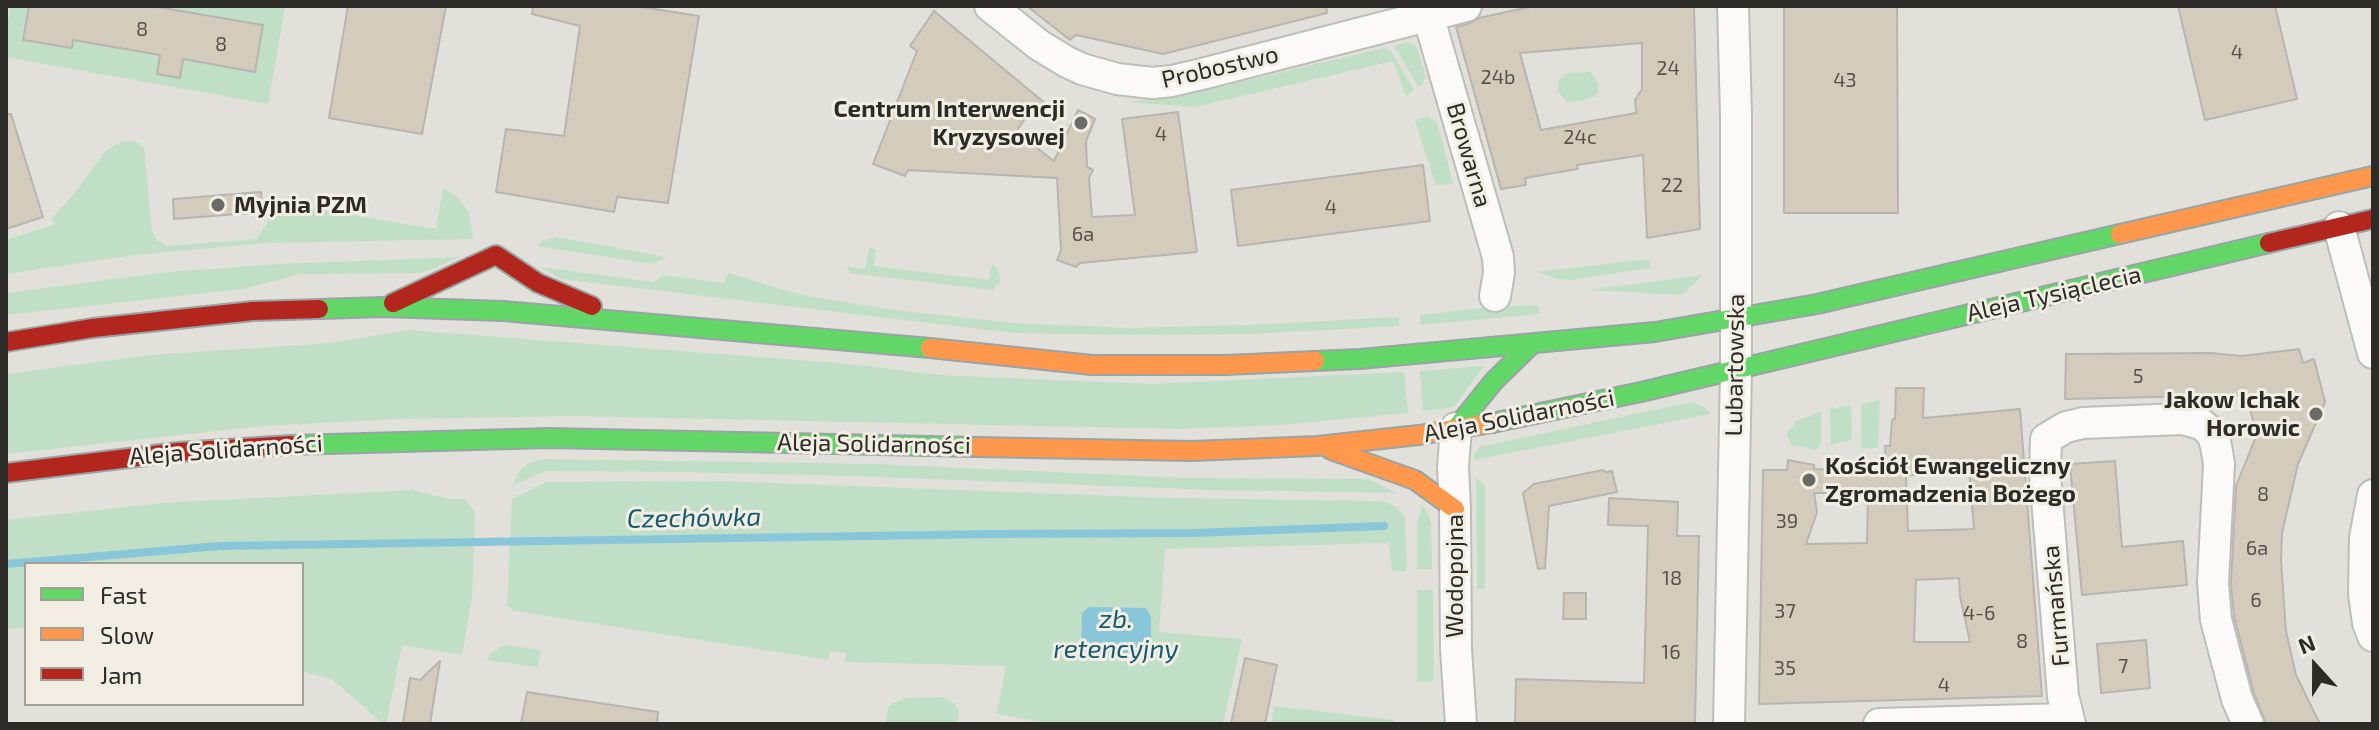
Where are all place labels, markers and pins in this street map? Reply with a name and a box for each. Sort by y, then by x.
place label: Centrum Interwencji Kryzysowej [833,95,1065,151]
marker: Centrum Interwencji Kryzysowej [1072,114,1090,132]
place label: Myjnia PZM [234,191,367,219]
marker: Myjnia PZM [209,196,227,214]
place label: Jakow Ichak Horowic [2164,386,2300,442]
marker: Jakow Ichak Horowic [2307,405,2325,423]
place label: Kościół Ewangeliczny Zgromadzenia Bożego [1825,452,2076,508]
marker: Kościół Ewangeliczny Zgromadzenia Bożego [1800,471,1818,489]

